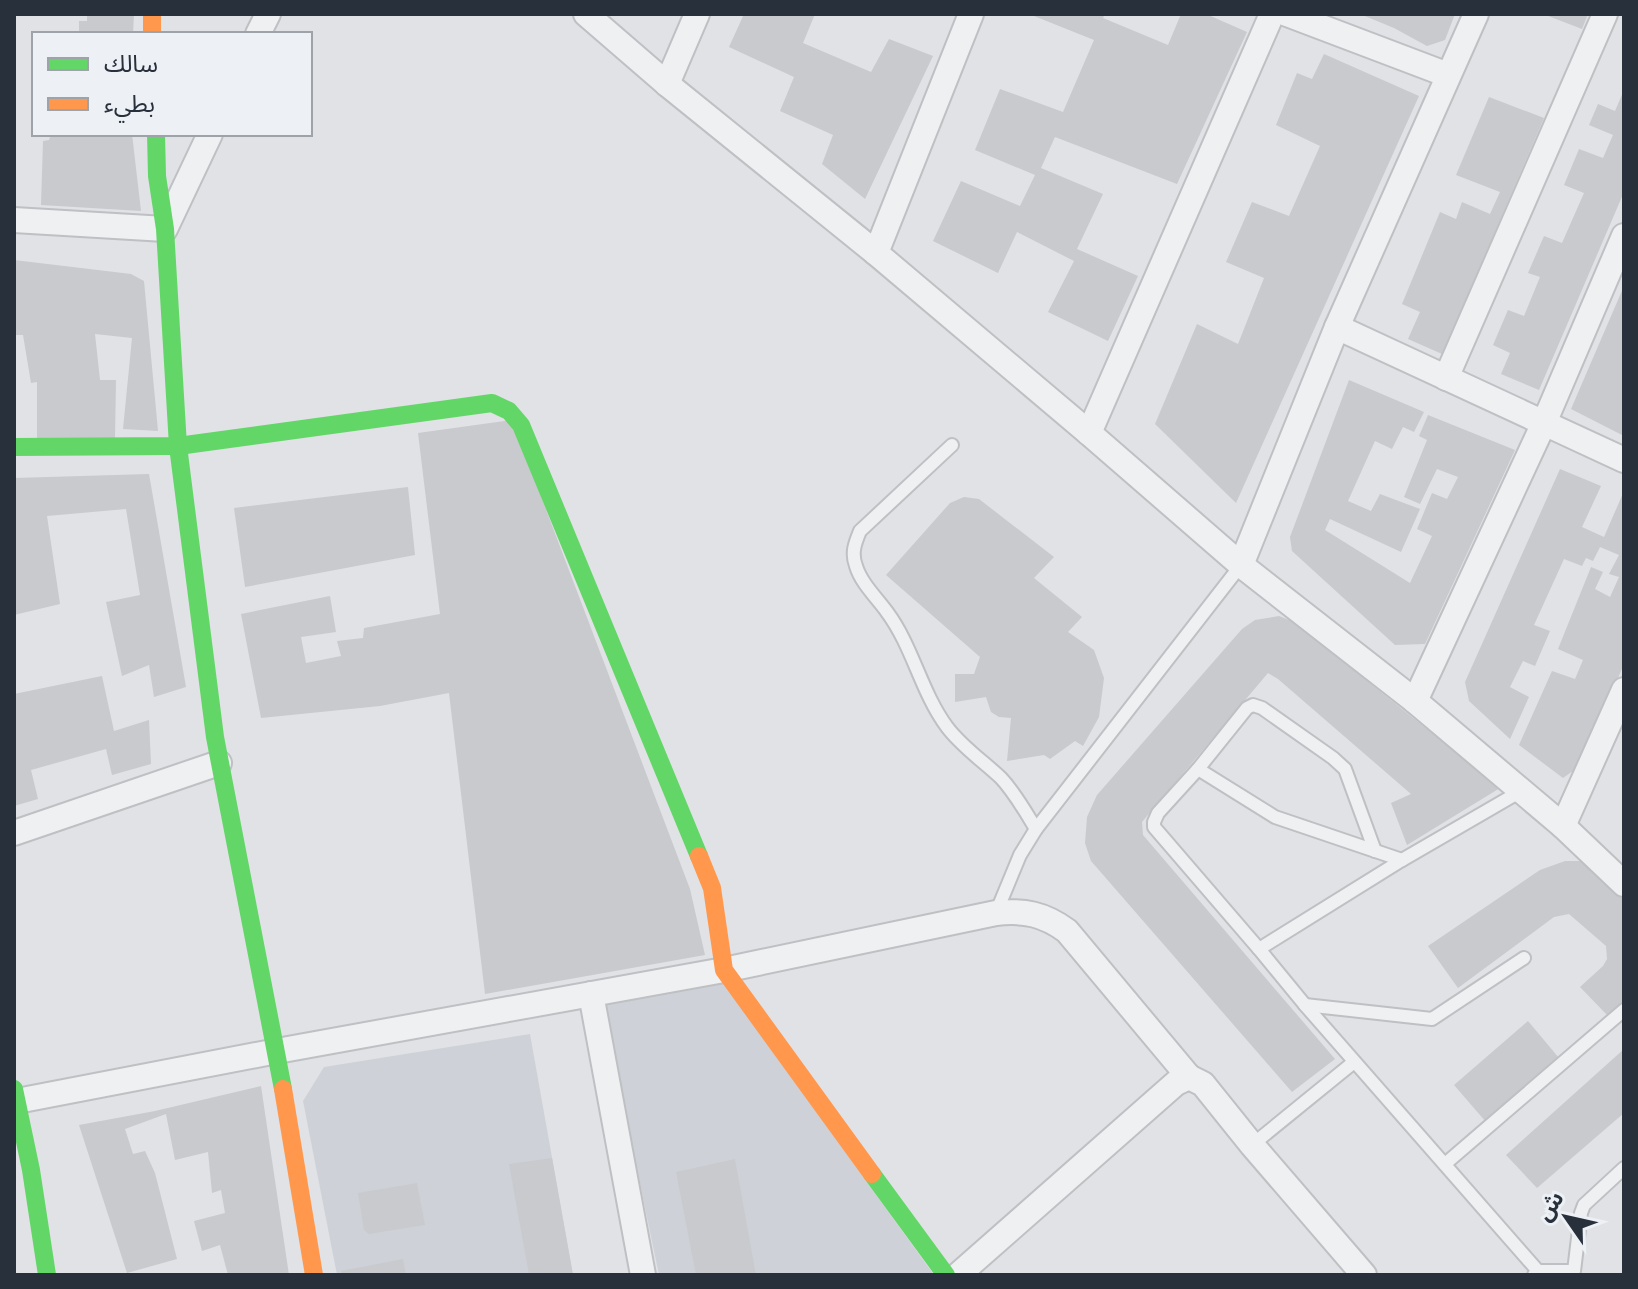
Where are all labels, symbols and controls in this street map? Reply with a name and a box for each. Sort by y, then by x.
legend [32,32,312,136]
text: سالك [104,46,158,79]
text: بطيء [104,86,155,123]
north arrow [1526,1177,1606,1257]
text: ش [1529,1185,1570,1227]

